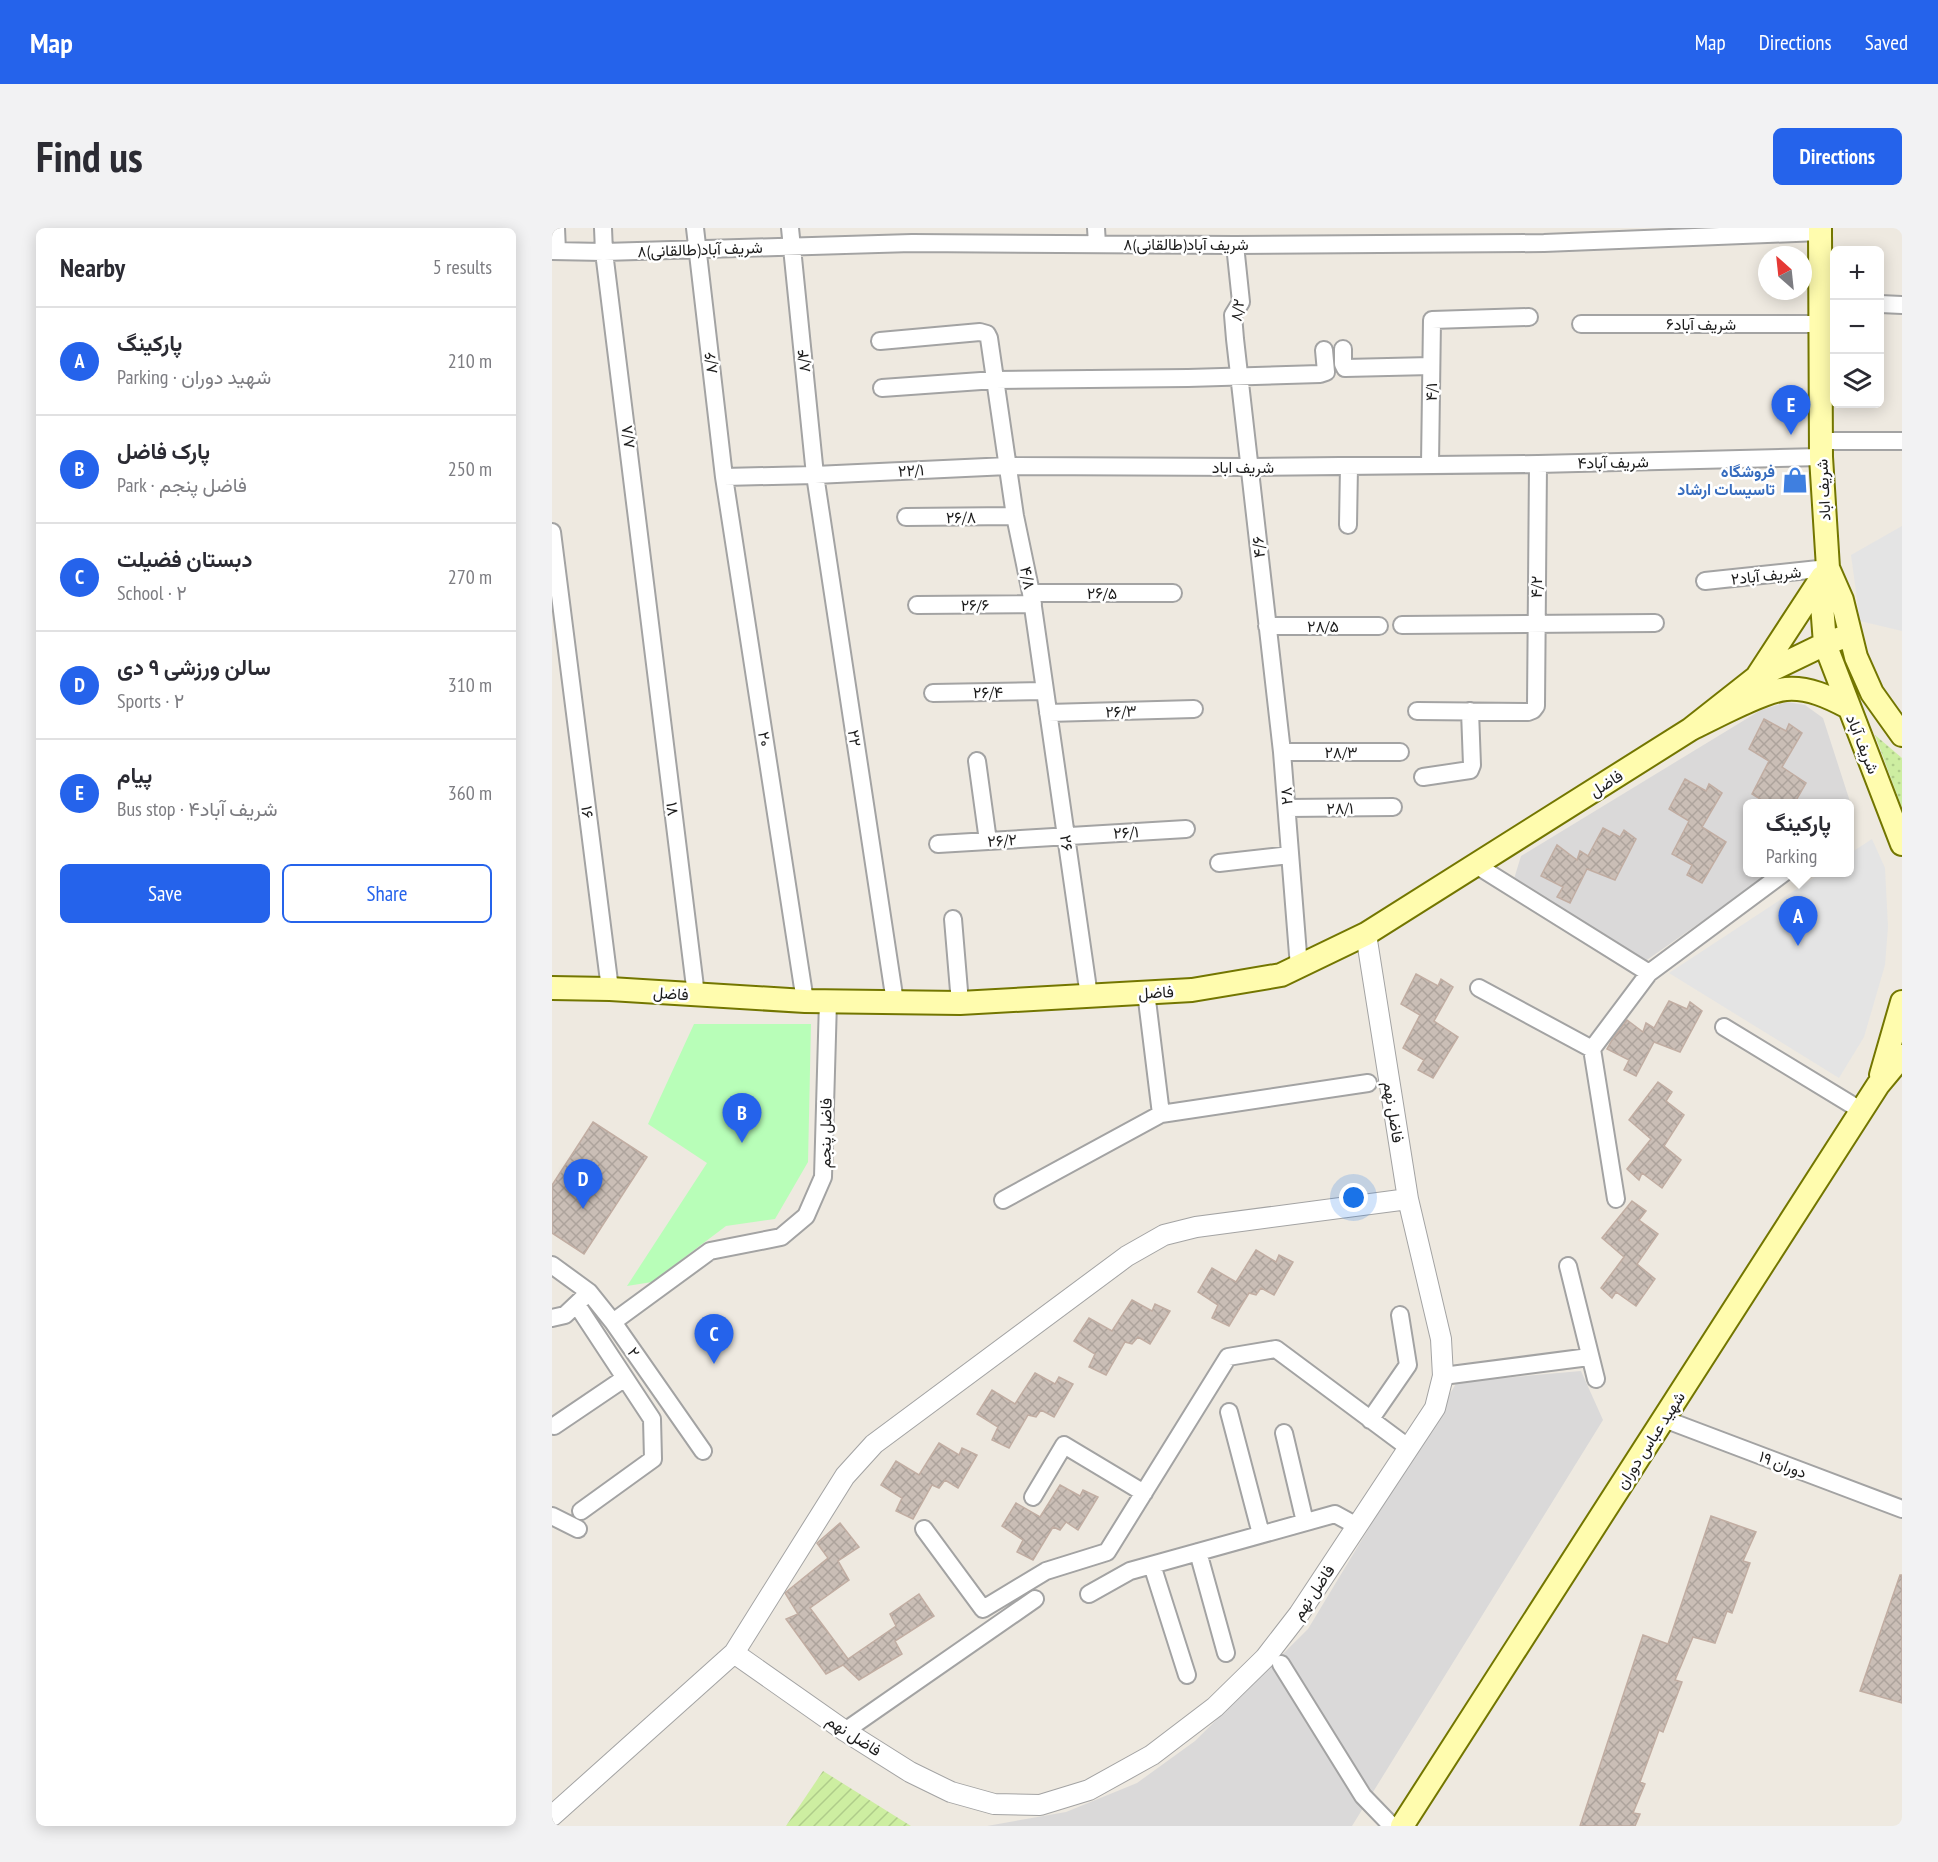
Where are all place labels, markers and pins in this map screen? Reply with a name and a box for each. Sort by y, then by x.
pin: E [1772,386,1810,435]
place label: فروشگاه تاسیسات ارشاد [1677,461,1775,500]
shop icon: فروشگاه تاسیسات ارشاد [1780,465,1810,495]
pin: A [1778,896,1818,946]
pin: B [722,1094,762,1143]
pin: D [564,1160,603,1209]
pin: C [694,1314,734,1364]

